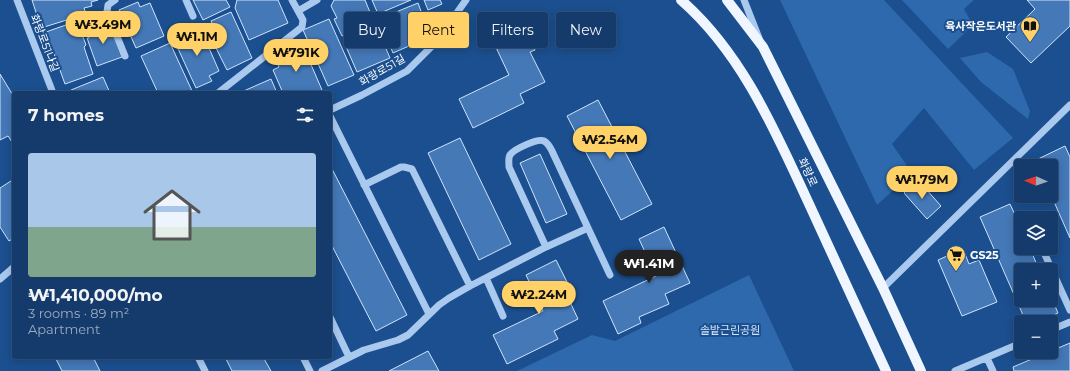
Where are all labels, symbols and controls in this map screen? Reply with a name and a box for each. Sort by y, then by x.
pin: ₩3.49M [70,11,136,45]
street label: 화랑로51나길 [28,12,62,74]
chip: Buy [344,12,400,48]
chip: Rent [408,12,469,48]
chip: Filters [477,12,548,48]
chip: New [556,12,616,48]
library icon: 육사작은도서관 [1019,15,1041,43]
text: ₩3.49M [75,16,131,32]
place label: 육사작은도서관 [945,19,1016,33]
pin: ₩1.1M [169,23,225,57]
text: ₩1.1M [176,28,218,44]
pin: ₩791K [268,39,324,73]
text: ₩791K [272,44,320,60]
street label: 화랑로51길 [357,51,407,89]
icon: filters [294,104,316,126]
text: 7 homes [28,105,104,125]
pin: ₩2.54M [577,126,643,160]
text: ₩2.54M [582,131,638,147]
street label: 화랑로 [795,155,821,189]
north arrow [1014,159,1058,203]
map controls [1014,159,1058,359]
pin: ₩1.79M [889,166,955,200]
text: ₩1.79M [895,171,949,187]
icon: home [136,179,208,251]
button: layers [1014,211,1058,255]
supermarket icon: GS25 [945,244,967,272]
place label: GS25 [970,248,999,262]
pin: ₩1.41M [616,250,682,284]
text: ₩1.41M [624,255,674,271]
button: + [1014,263,1058,307]
pin: ₩2.24M [506,281,572,315]
text: ₩1,410,000/mo [28,285,163,305]
text: ₩2.24M [511,286,567,302]
text: 3 rooms · 89 m² [28,305,129,321]
button: − [1014,315,1058,359]
text: Apartment [28,321,100,337]
park label: 솔밭근린공원 [700,323,760,337]

